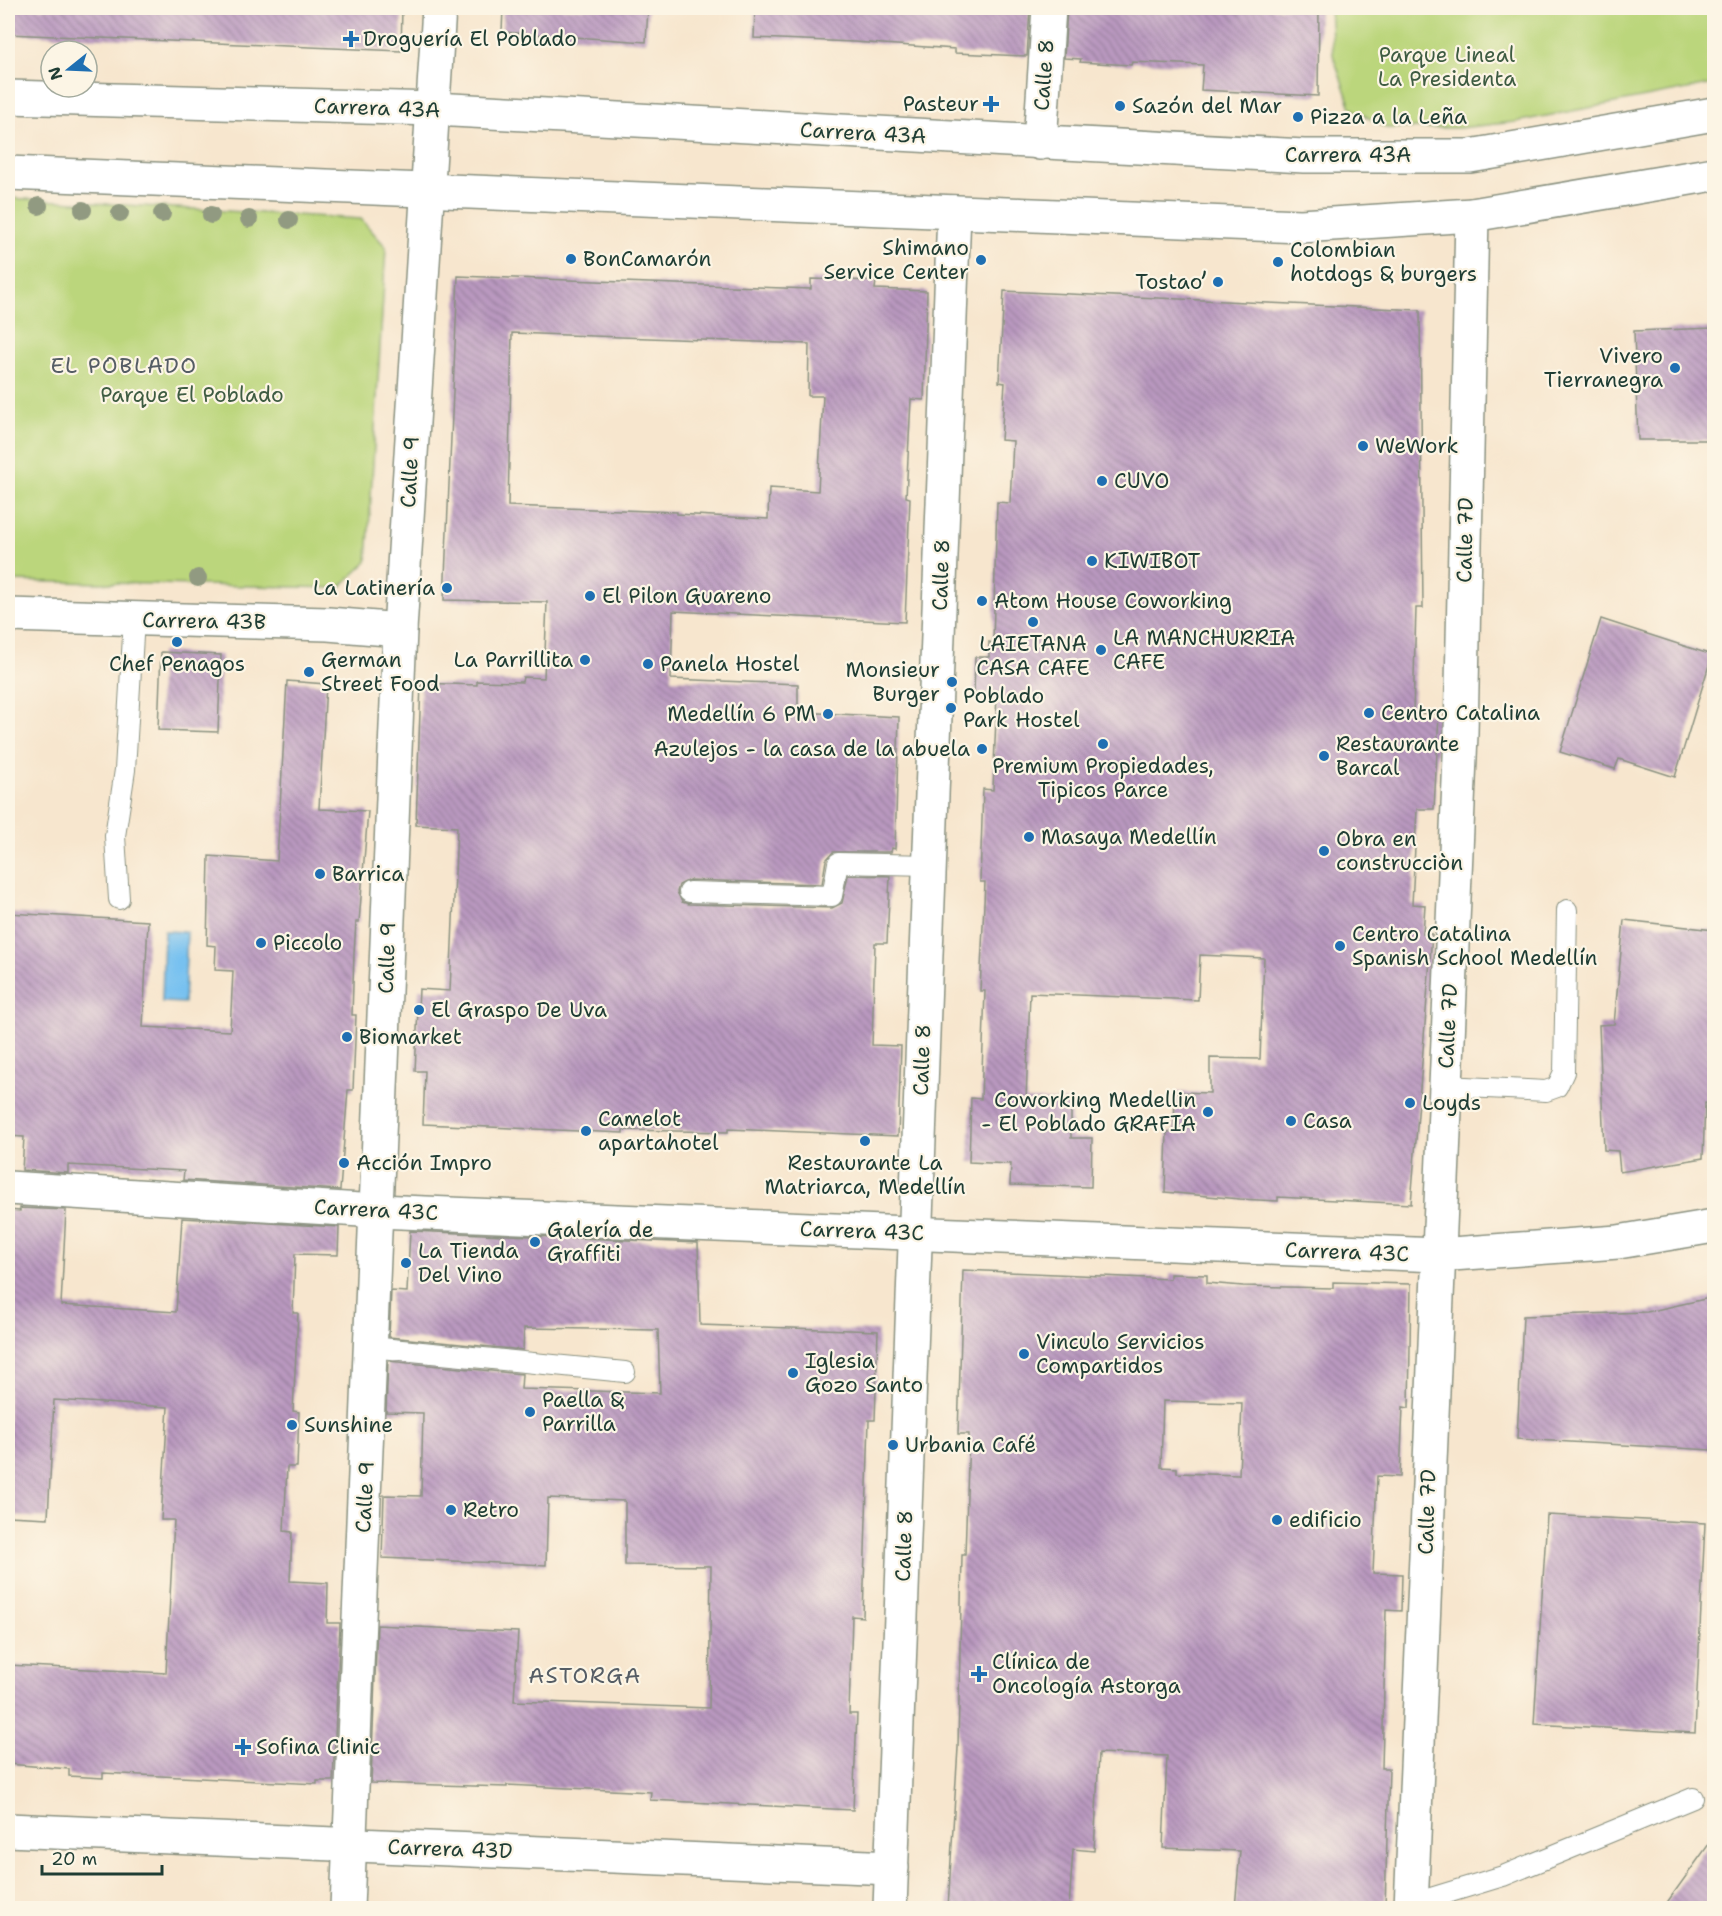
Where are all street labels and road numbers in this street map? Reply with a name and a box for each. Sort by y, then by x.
street label: Calle 8 [1028,38,1060,112]
street label: Carrera 43A [313,92,441,124]
street label: Carrera 43A [799,116,927,150]
street label: Carrera 43A [1285,141,1411,169]
street label: Calle 9 [394,435,426,509]
street label: Calle 7D [1450,497,1480,583]
street label: Calle 8 [926,539,956,611]
street label: Carrera 43B [142,606,266,636]
street label: Calle 9 [372,922,402,994]
street label: Calle 7D [1432,983,1464,1069]
street label: Calle 8 [907,1024,937,1096]
street label: Carrera 43C [313,1193,439,1227]
street label: Carrera 43C [799,1215,925,1247]
street label: Carrera 43C [1284,1236,1410,1268]
street label: Calle 9 [349,1460,381,1534]
street label: Calle 7D [1412,1469,1442,1555]
street label: Calle 8 [889,1510,919,1582]
street label: Carrera 43D [387,1833,513,1865]

